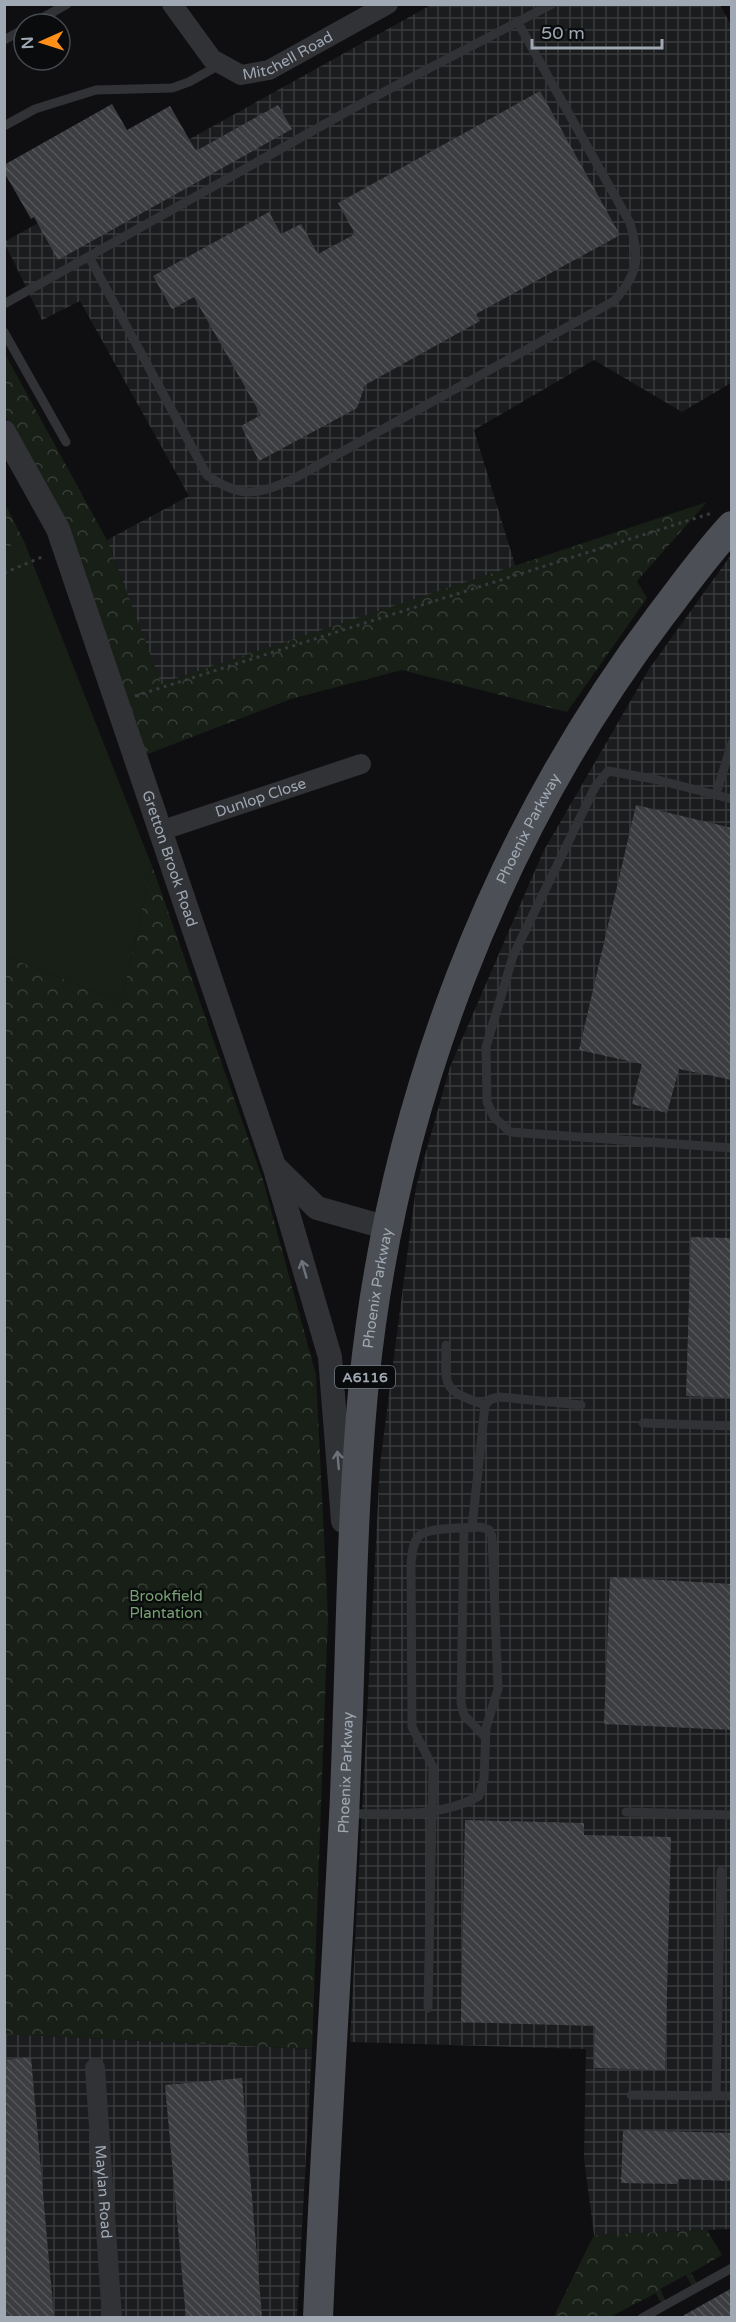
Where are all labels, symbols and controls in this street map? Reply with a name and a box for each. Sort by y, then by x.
north arrow [12,12,72,72]
scale bar [532,12,662,50]
text: 50 m [541,22,585,44]
street label: Mitchell Road [241,27,336,84]
text: N [18,36,38,50]
street label: Phoenix Parkway [492,770,564,887]
street label: Dunlop Close [213,774,308,821]
street label: Gretton Brook Road [138,788,201,929]
street label: Phoenix Parkway [359,1226,396,1350]
one-way arrow [298,1260,309,1279]
road number: A6116 [335,1366,395,1388]
one-way arrow [333,1450,344,1470]
park label: Brookfield Plantation [129,1587,203,1622]
street label: Phoenix Parkway [334,1712,357,1834]
street label: Maylan Road [91,2144,116,2239]

